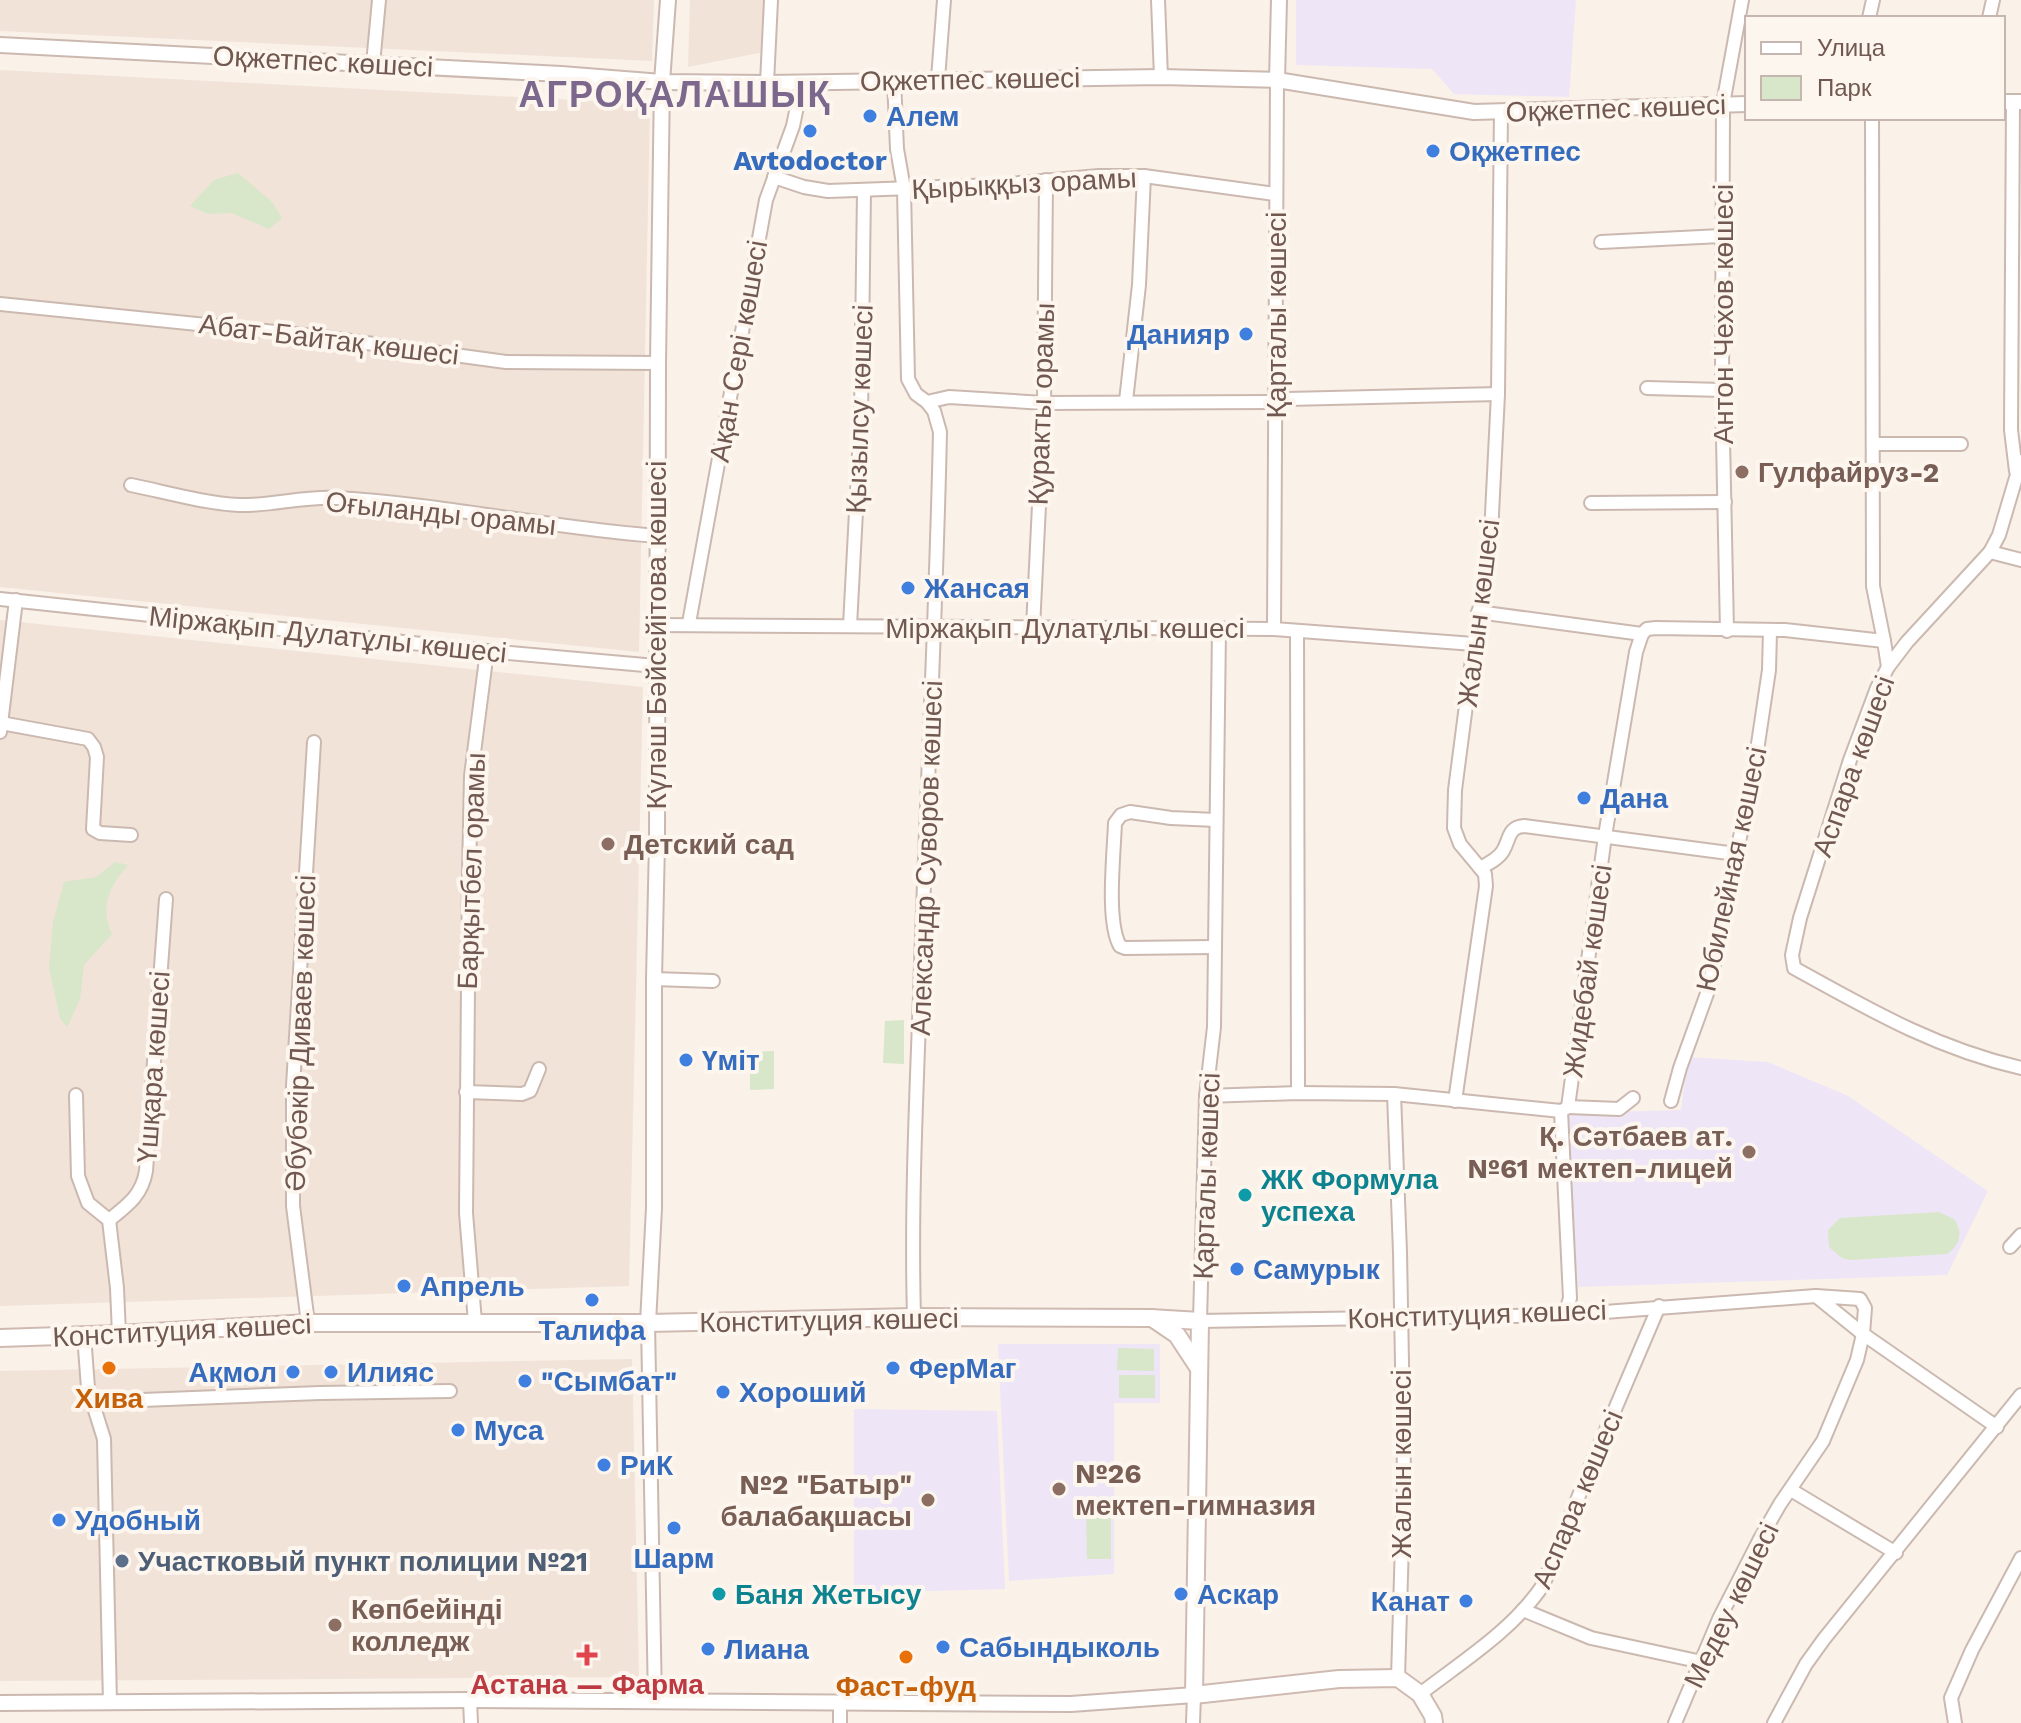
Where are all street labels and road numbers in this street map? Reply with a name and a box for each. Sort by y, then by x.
street label: Оқжетпес көшесі [212,39,434,84]
street label: Оқжетпес көшесі [859,61,1081,98]
street label: Оқжетпес көшесі [1505,88,1727,129]
street label: Қырыққыз орамы [911,161,1137,206]
street label: Антон Чехов көшесі [1707,184,1740,444]
street label: Қарталы көшесі [1260,211,1293,419]
street label: Ақан Сері көшесі [703,238,774,465]
street label: Қуракты орамы [1021,302,1062,506]
street label: Қызылсу көшесі [839,304,880,514]
street label: Абат-Байтақ көшесі [197,307,461,372]
street label: Күләш Бәйсейітова көшесі [640,460,673,810]
street label: Оғыланды орамы [324,485,558,542]
street label: Жалын көшесі [1451,517,1506,709]
street label: Міржақып Дулатұлы көшесі [147,599,509,670]
street label: Міржақып Дулатұлы көшесі [885,612,1245,645]
street label: Аспара көшесі [1805,671,1901,861]
street label: Александр Суворов көшесі [904,680,949,1036]
street label: Юбилейная көшесі [1689,744,1774,994]
street label: Барқытбел орамы [451,752,492,990]
street label: Жидебай көшесі [1556,862,1619,1080]
street label: Әбубәкір Диваев көшесі [278,874,323,1192]
street label: Үшқара көшесі [130,970,177,1164]
street label: Қарталы көшесі [1186,1072,1227,1280]
street label: Конституция көшесі [1347,1293,1607,1336]
street label: Конституция көшесі [699,1302,959,1339]
street label: Конституция көшесі [52,1307,312,1354]
street label: Жалын көшесі [1385,1369,1418,1559]
street label: Аспара көшесі [1525,1405,1630,1593]
street label: Медеу көшесі [1677,1517,1786,1693]

